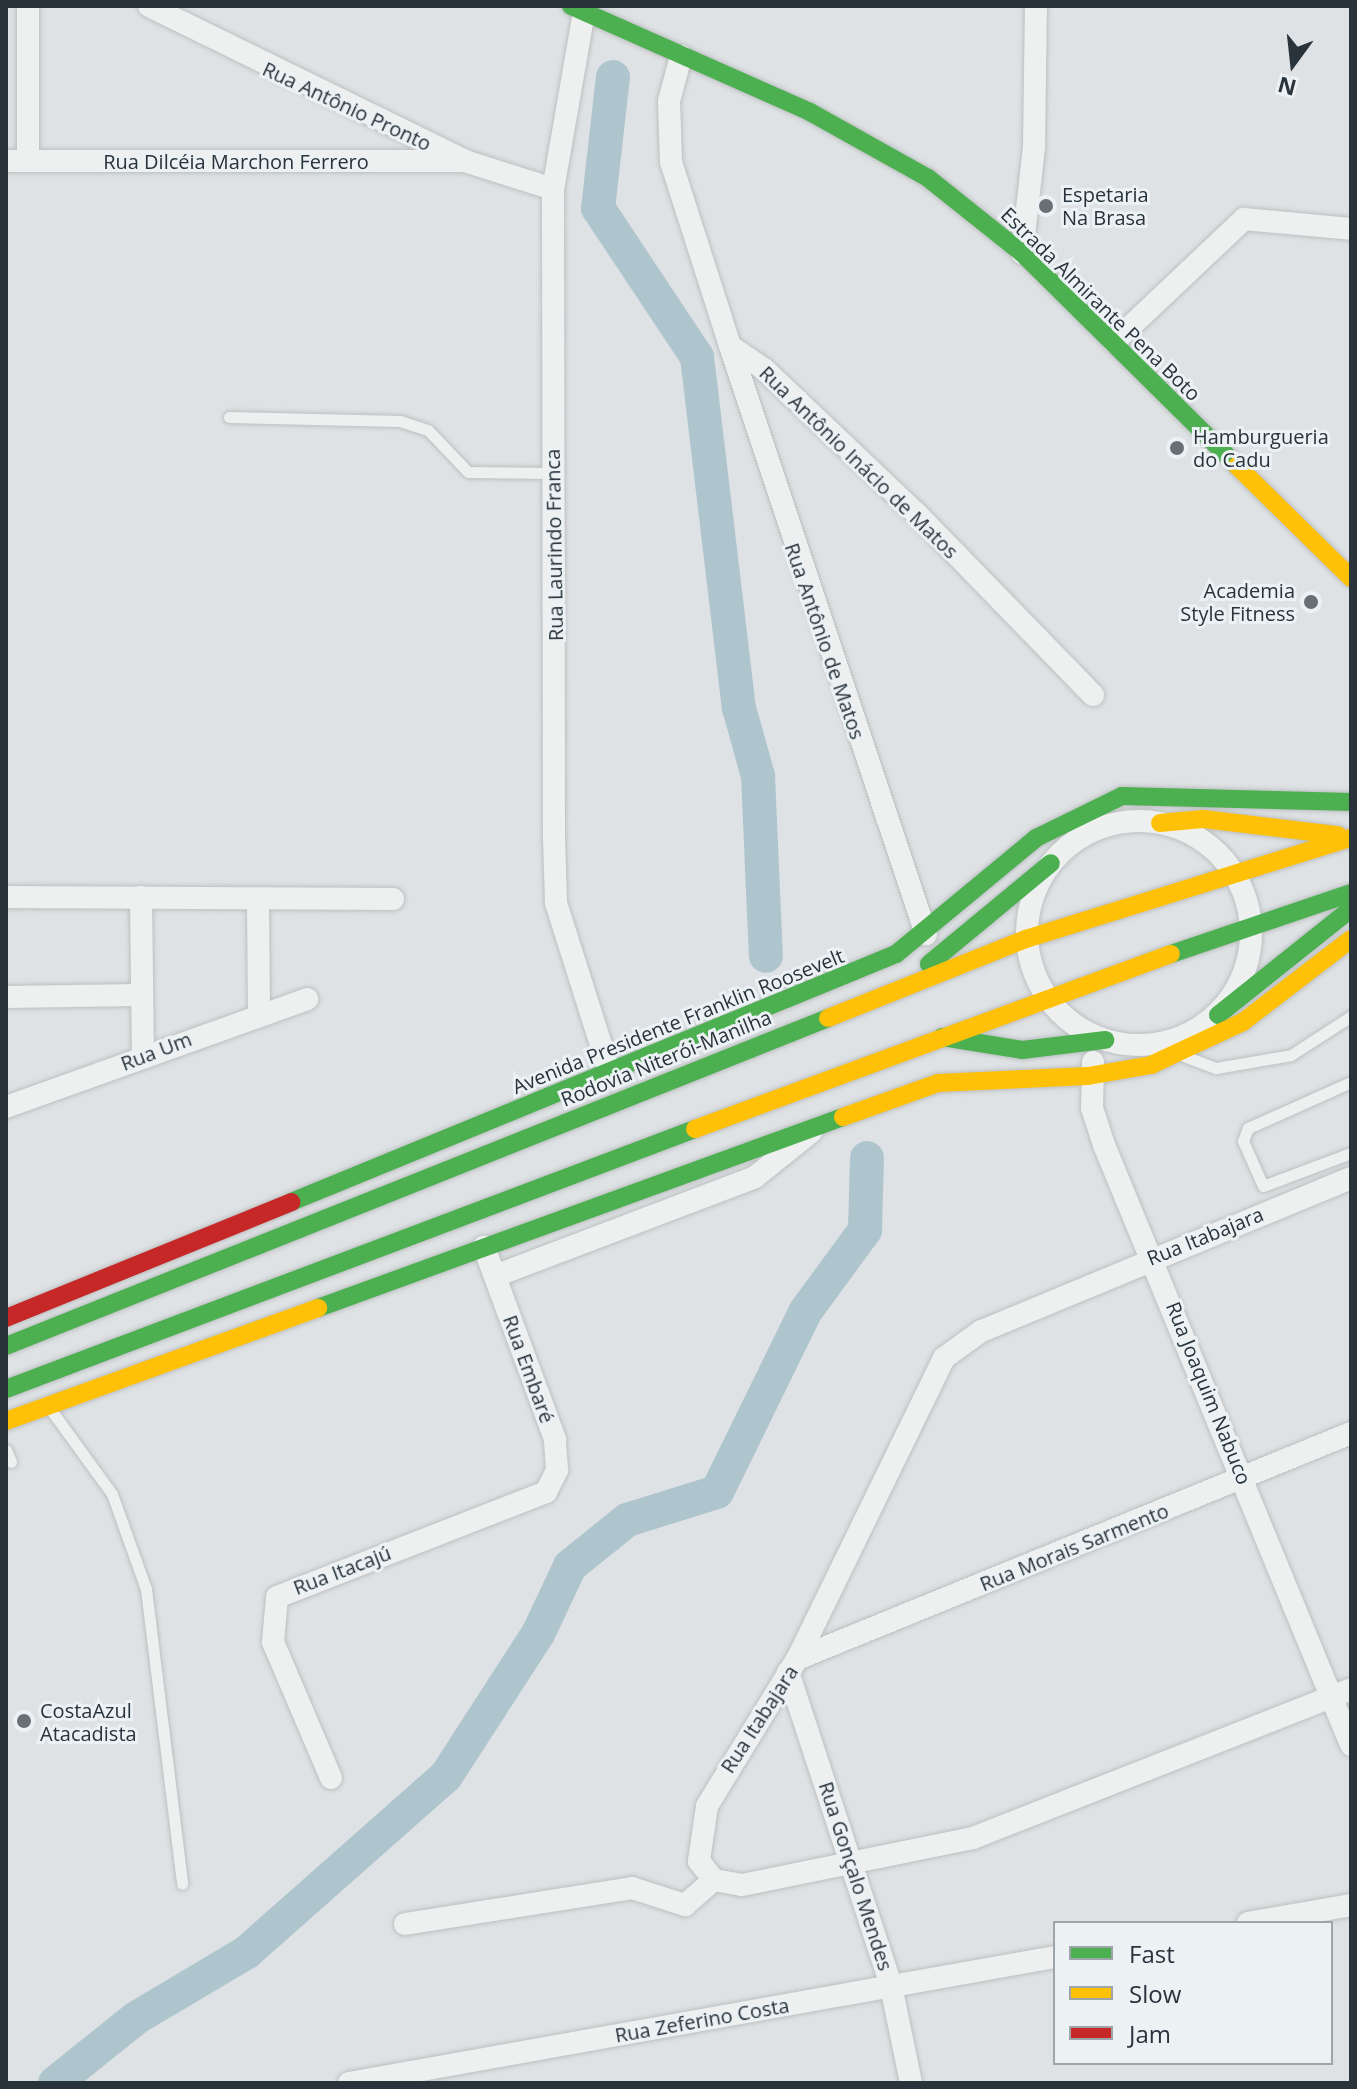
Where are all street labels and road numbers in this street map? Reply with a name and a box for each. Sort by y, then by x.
street label: Rua Antônio Pronto [259,56,435,156]
street label: Rua Dilcéia Marchon Ferrero [103,149,369,173]
street label: Estrada Almirante Pena Boto [996,202,1206,406]
street label: Rua Antônio Inácio de Matos [755,361,963,563]
street label: Rua Laurindo Franca [540,449,568,641]
street label: Rua Antônio de Matos [780,540,870,742]
street label: Avenida Presidente Franklin Roosevelt [509,943,847,1099]
street label: Rodovia Niterói-Manilha [557,1005,775,1111]
street label: Rua Um [117,1027,195,1075]
street label: Rua Itabajara [1143,1202,1267,1270]
street label: Rua Joaquim Nabuco [1161,1298,1257,1488]
street label: Rua Embaré [498,1312,560,1426]
street label: Rua Morais Sarmento [976,1498,1172,1596]
street label: Rua Itacajú [290,1540,394,1600]
street label: Rua Itabajara [715,1661,803,1777]
street label: Rua Gonçalo Mendes [814,1779,898,1973]
street label: Rua Zeferino Costa [613,1993,791,2047]

